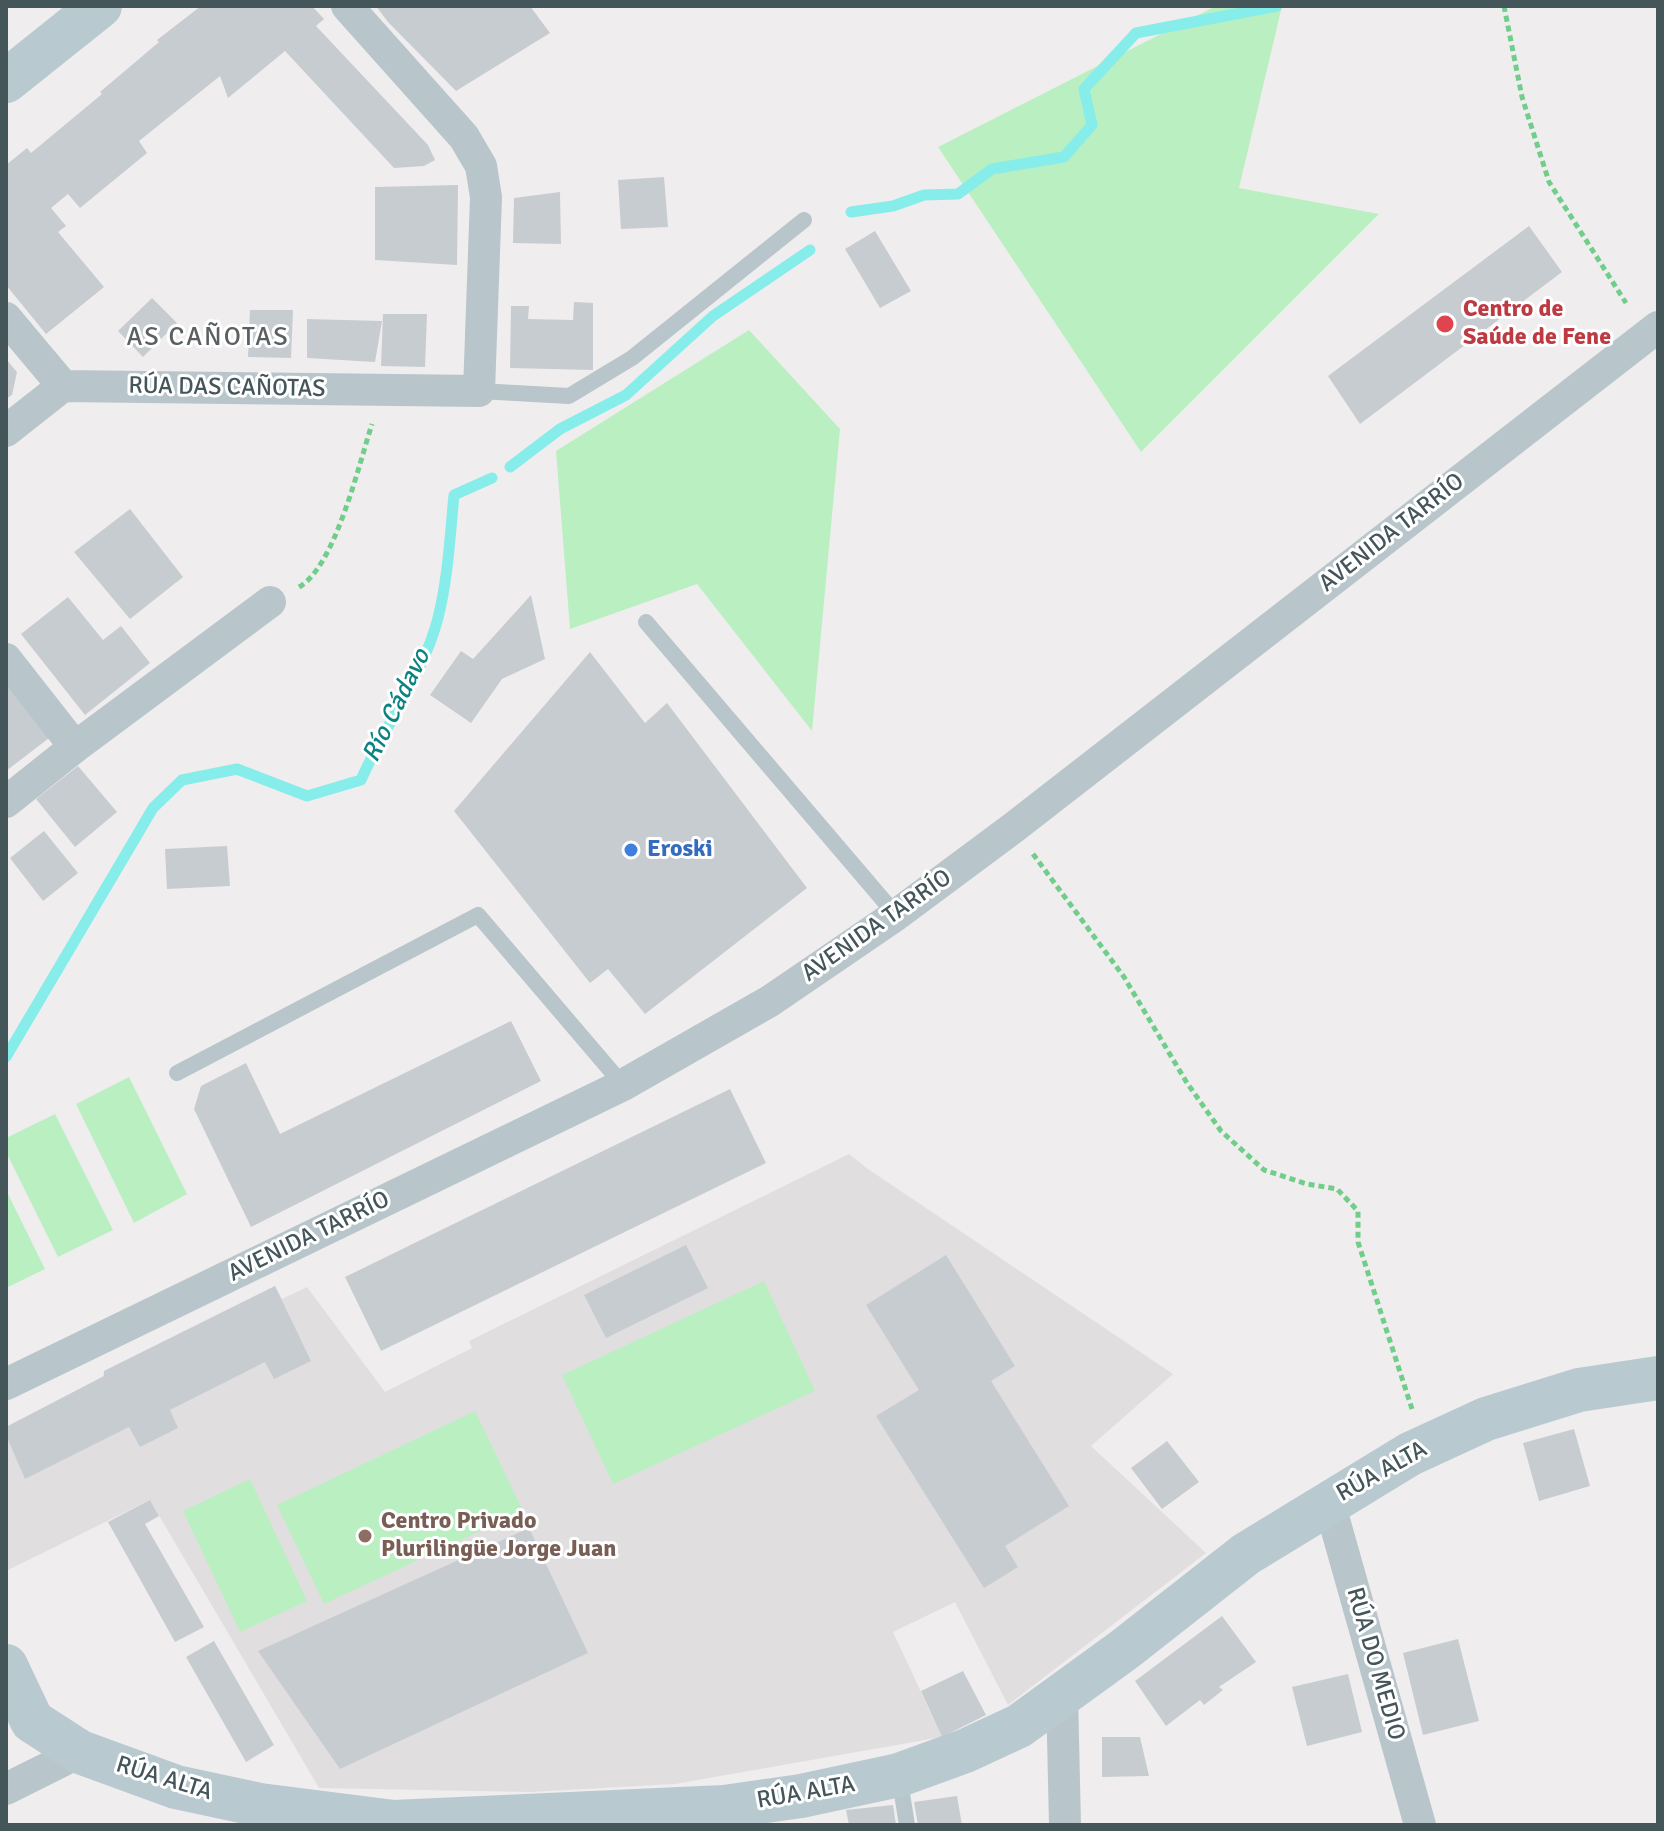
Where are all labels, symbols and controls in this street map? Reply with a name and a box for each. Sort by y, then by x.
place label: Centro de Saúde de Fene [1463,296,1611,352]
marker: Centro de Saúde de Fene [1434,313,1456,335]
district label: AS CAÑOTAS [126,322,290,354]
street label: RÚA DAS CAÑOTAS [128,372,326,404]
street label: AVENIDA TARRÍO [1314,467,1470,599]
water label: Río Cádavo [356,644,438,768]
place label: Eroski [647,836,713,864]
marker: Eroski [622,841,640,859]
street label: AVENIDA TARRÍO [797,864,957,988]
street label: AVENIDA TARRÍO [224,1185,394,1289]
street label: RÚA ALTA [1332,1435,1432,1509]
place label: Centro Privado Plurilingüe Jorge Juan [381,1508,616,1564]
marker: Centro Privado Plurilingüe Jorge Juan [356,1527,374,1545]
street label: RÚA DO MEDIO [1339,1584,1411,1744]
street label: RÚA ALTA [112,1751,216,1807]
street label: RÚA ALTA [755,1770,857,1816]

